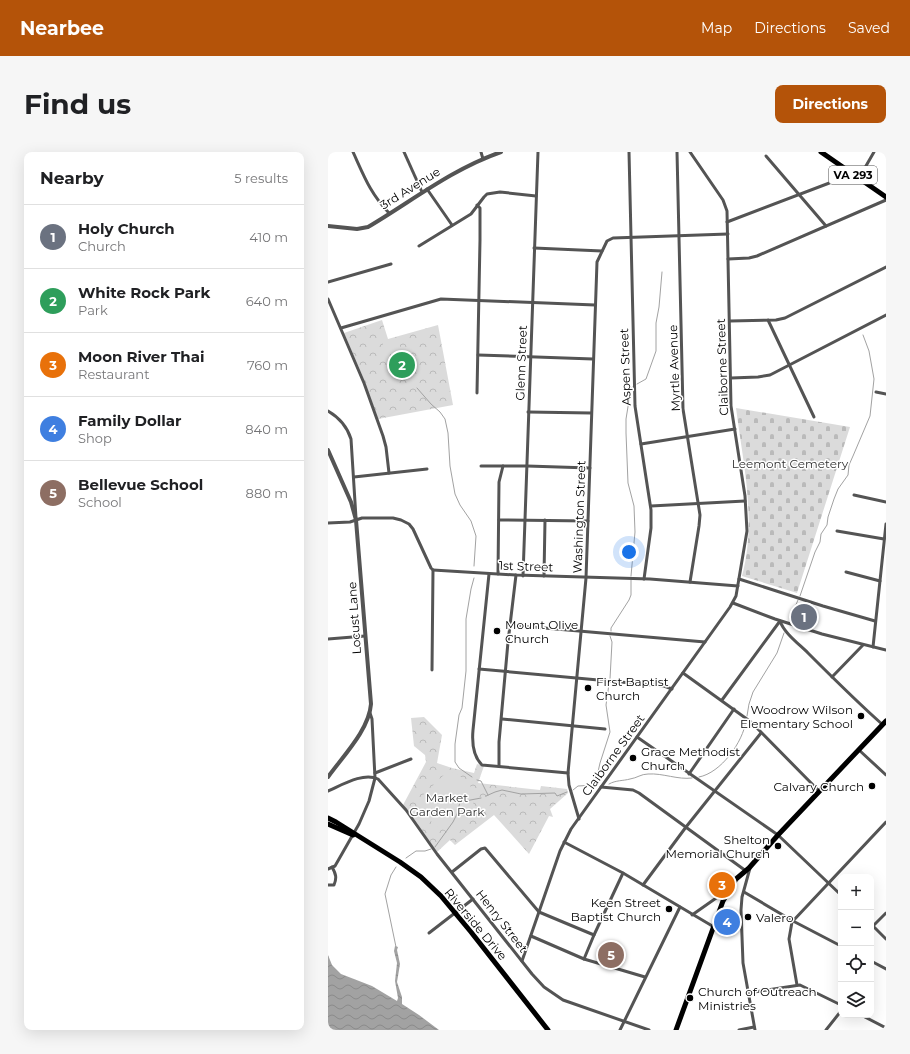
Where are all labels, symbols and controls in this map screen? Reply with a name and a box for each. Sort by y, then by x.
text: Nearbee [20,17,104,40]
text: Map [701,19,732,37]
text: Directions [754,19,826,37]
text: Saved [848,19,890,37]
button: Directions [775,85,886,123]
text: Find us [24,87,131,121]
street label: 3rd Avenue [377,164,443,212]
road number: VA 293 [829,166,877,184]
text: Nearby [40,168,104,188]
text: 5 results [234,170,288,186]
text: Holy Church [78,219,175,238]
text: 1 [50,229,56,245]
text: 410 m [249,229,288,245]
text: Church [78,238,126,254]
text: White Rock Park [78,283,210,302]
text: 2 [49,293,57,309]
text: 640 m [246,293,288,309]
text: Park [78,302,108,318]
street label: Claiborne Street [713,318,731,416]
street label: Myrtle Avenue [665,324,683,412]
street label: Glenn Street [512,325,530,401]
street label: Aspen Street [616,328,634,406]
text: Moon River Thai [78,347,204,366]
pin: 2 [389,350,415,380]
text: 3 [49,357,57,373]
text: 760 m [247,357,288,373]
text: Restaurant [78,366,149,382]
text: Family Dollar [78,411,182,430]
text: 4 [49,421,57,437]
text: 840 m [245,421,288,437]
text: Shop [78,430,112,446]
park label: Leemont Cemetery [732,456,849,471]
street label: Washington Street [570,460,588,574]
text: Bellevue School [78,475,203,494]
text: 5 [49,485,57,501]
text: 880 m [246,485,288,501]
text: School [78,494,122,510]
your location [619,542,639,562]
street label: 1st Street [499,558,554,574]
street label: Locust Lane [344,581,364,655]
pin: 1 [791,602,817,632]
place label: Mount Olive Church [505,617,578,646]
marker: Mount Olive Church [492,626,502,636]
place label: First Baptist Church [596,674,669,703]
marker: First Baptist Church [583,683,593,693]
place label: Woodrow Wilson Elementary School [740,702,853,731]
street label: Claiborne Street [578,711,648,799]
marker: Woodrow Wilson Elementary School [856,711,866,721]
place label: Grace Methodist Church [641,744,740,773]
marker: Grace Methodist Church [628,753,638,763]
place label: Calvary Church [773,779,864,794]
marker: Calvary Church [867,781,877,791]
park label: Market Garden Park [409,790,485,819]
place label: Shelton Memorial Church [666,832,770,861]
marker: Shelton Memorial Church [773,841,783,851]
pin: 3 [709,870,735,900]
map controls [838,874,874,1018]
button: + [838,874,874,910]
street label: Riverside Drive [442,885,510,963]
street label: Henry Street [473,887,531,956]
place label: Keen Street Baptist Church [571,895,661,924]
marker: Keen Street Baptist Church [664,904,674,914]
pin: 4 [714,907,740,937]
place label: Valero [756,910,793,925]
button: − [838,910,874,946]
marker: Valero [743,912,753,922]
pin: 5 [598,940,624,970]
button: locate [838,946,874,982]
button: layers [838,982,874,1018]
place label: Church of Outreach Ministries [698,984,817,1013]
marker: Church of Outreach Ministries [685,993,695,1003]

